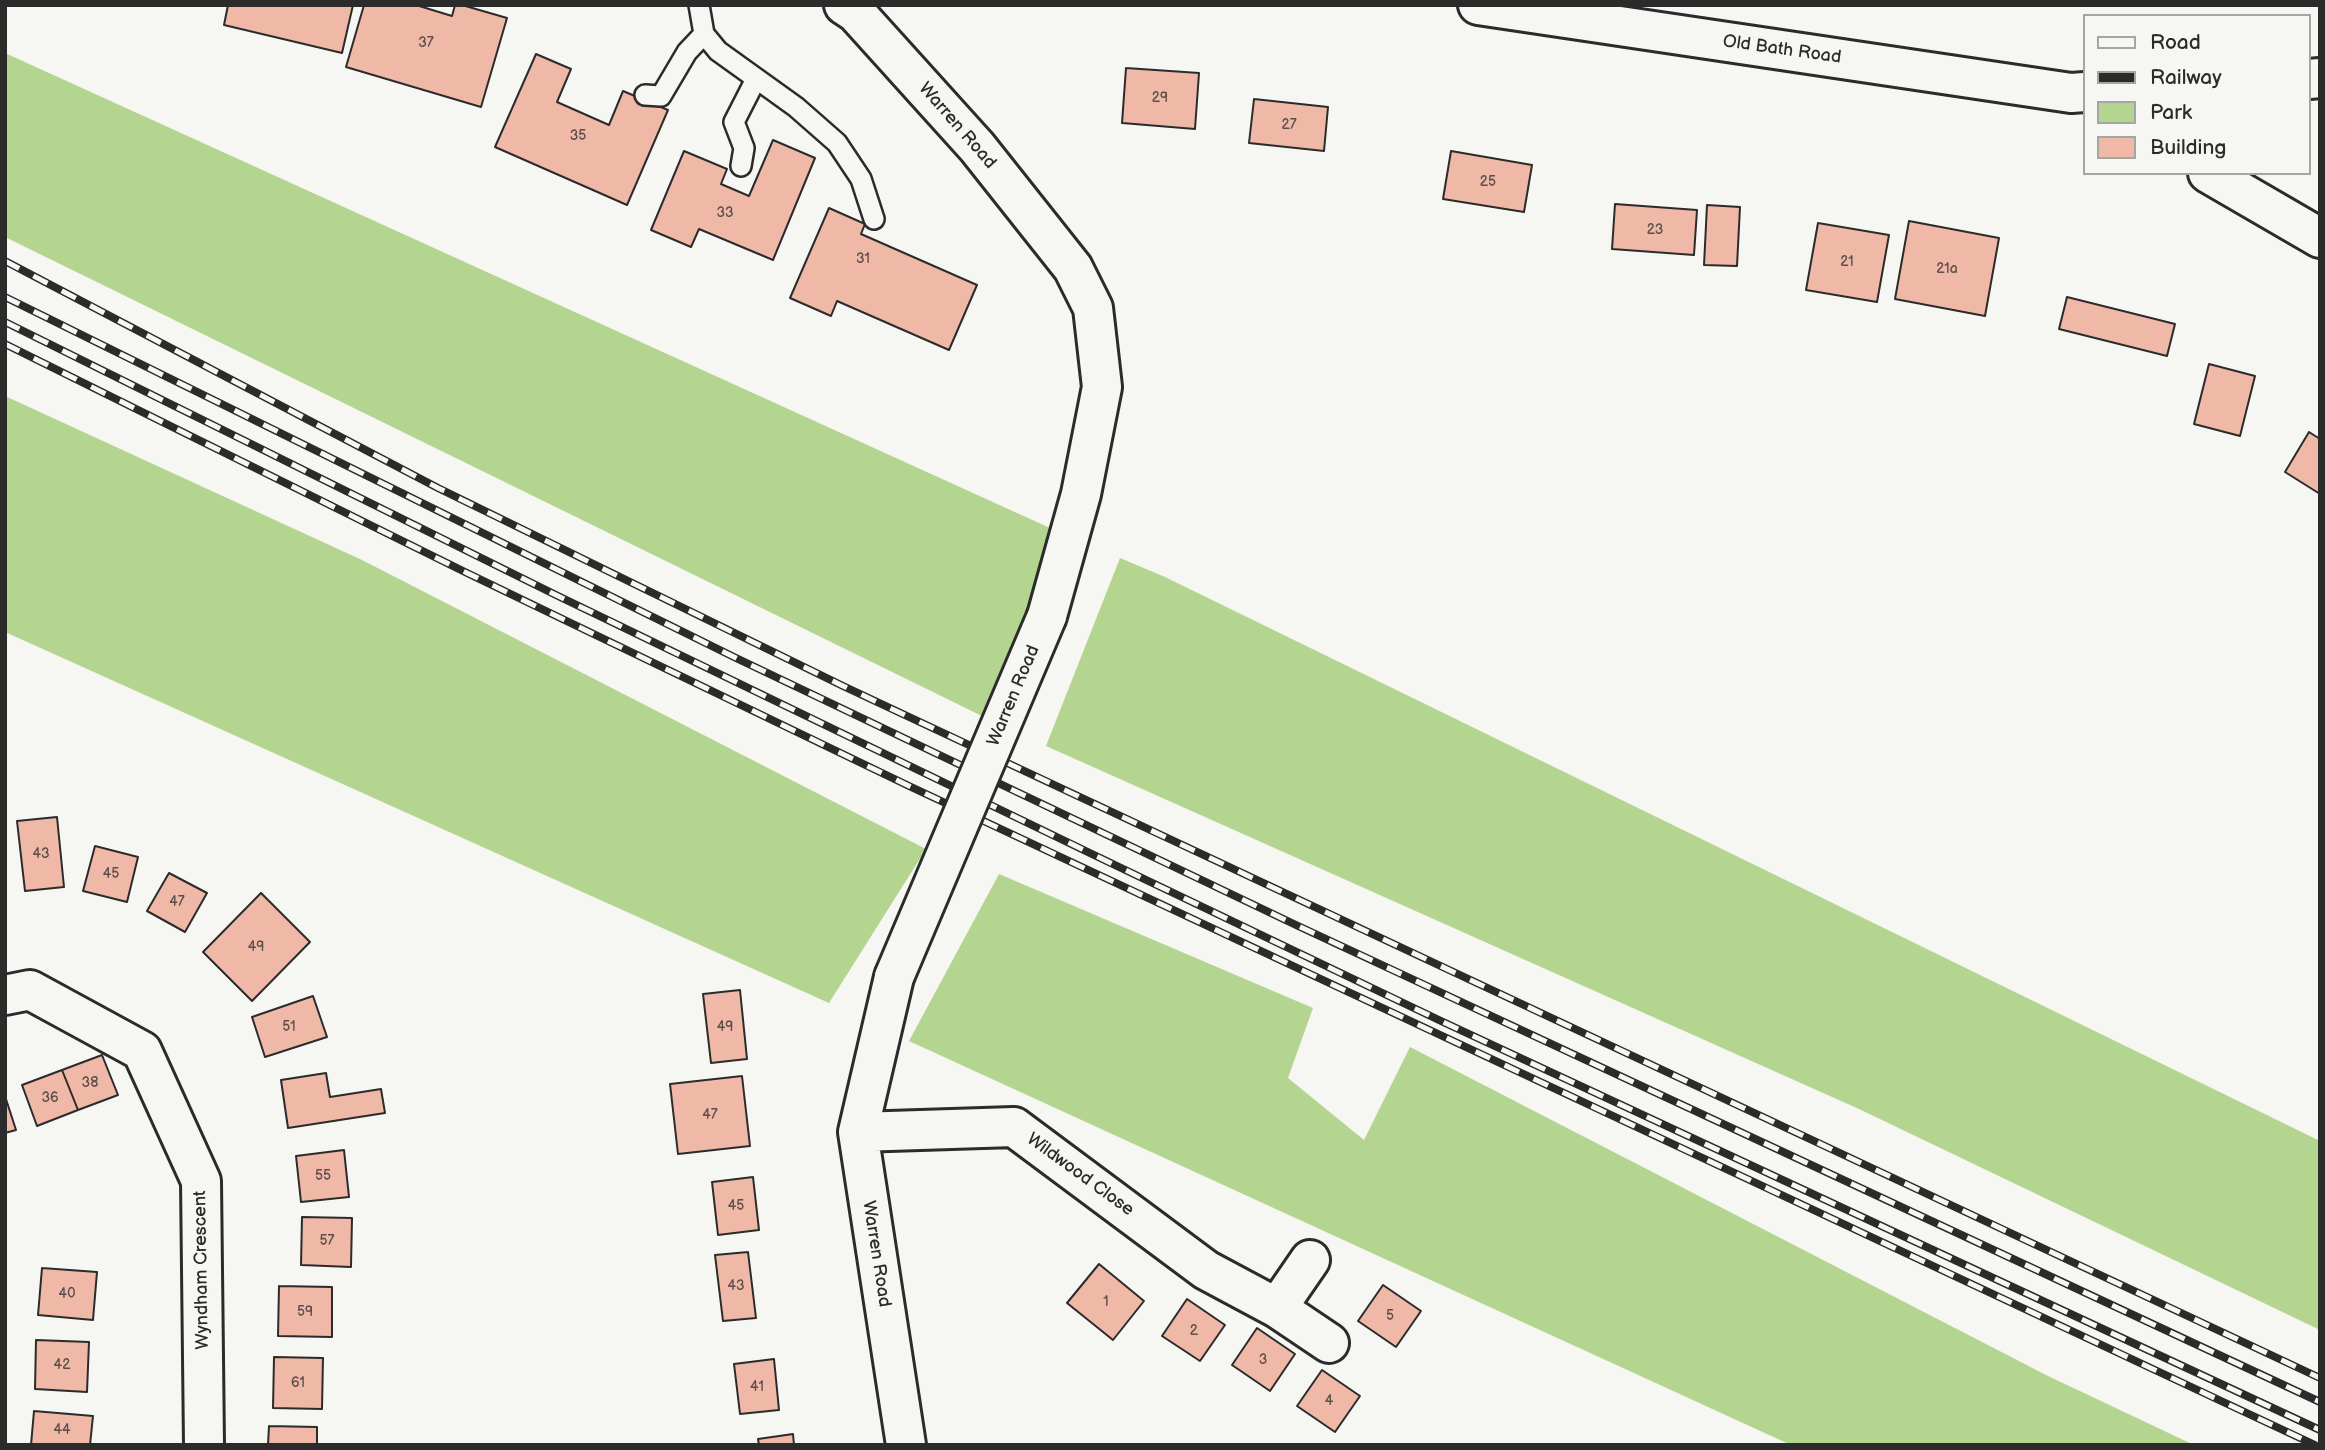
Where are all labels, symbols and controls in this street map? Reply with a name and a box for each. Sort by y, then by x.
legend [2084,14,2311,175]
text: Road [2150,30,2201,55]
street label: Old Bath Road [1721,31,1843,69]
house number: 37 [418,35,434,51]
text: Railway [2150,65,2222,90]
street label: Warren Road [914,78,1000,174]
house number: 29 [1152,90,1168,106]
text: Park [2150,100,2192,125]
house number: 27 [1281,117,1297,133]
house number: 35 [570,128,586,144]
text: Building [2150,135,2226,160]
house number: 25 [1480,174,1496,190]
house number: 33 [716,205,734,221]
house number: 23 [1647,222,1663,238]
house number: 31 [856,251,870,267]
house number: 21 [1840,254,1854,270]
house number: 21a [1936,261,1958,277]
street label: Warren Road [983,642,1045,750]
house number: 43 [32,846,50,862]
house number: 45 [103,866,119,882]
house number: 47 [169,894,185,910]
house number: 49 [248,939,264,955]
house number: 51 [282,1019,296,1035]
house number: 49 [717,1019,733,1035]
house number: 38 [82,1075,98,1091]
house number: 36 [41,1090,59,1106]
house number: 47 [702,1107,718,1123]
street label: Wildwood Close [1022,1129,1138,1221]
house number: 55 [315,1168,331,1184]
street label: Wyndham Crescent [190,1190,214,1350]
house number: 45 [728,1198,744,1214]
street label: Warren Road [857,1199,895,1309]
house number: 57 [320,1233,334,1249]
house number: 43 [727,1278,745,1294]
house number: 40 [59,1286,75,1302]
house number: 1 [1103,1294,1109,1310]
house number: 59 [297,1304,313,1320]
house number: 5 [1386,1308,1394,1324]
house number: 2 [1190,1323,1198,1339]
house number: 3 [1259,1352,1267,1368]
house number: 42 [54,1357,70,1373]
house number: 61 [291,1375,305,1391]
house number: 41 [750,1379,764,1395]
house number: 4 [1325,1393,1333,1409]
house number: 44 [53,1422,71,1438]

